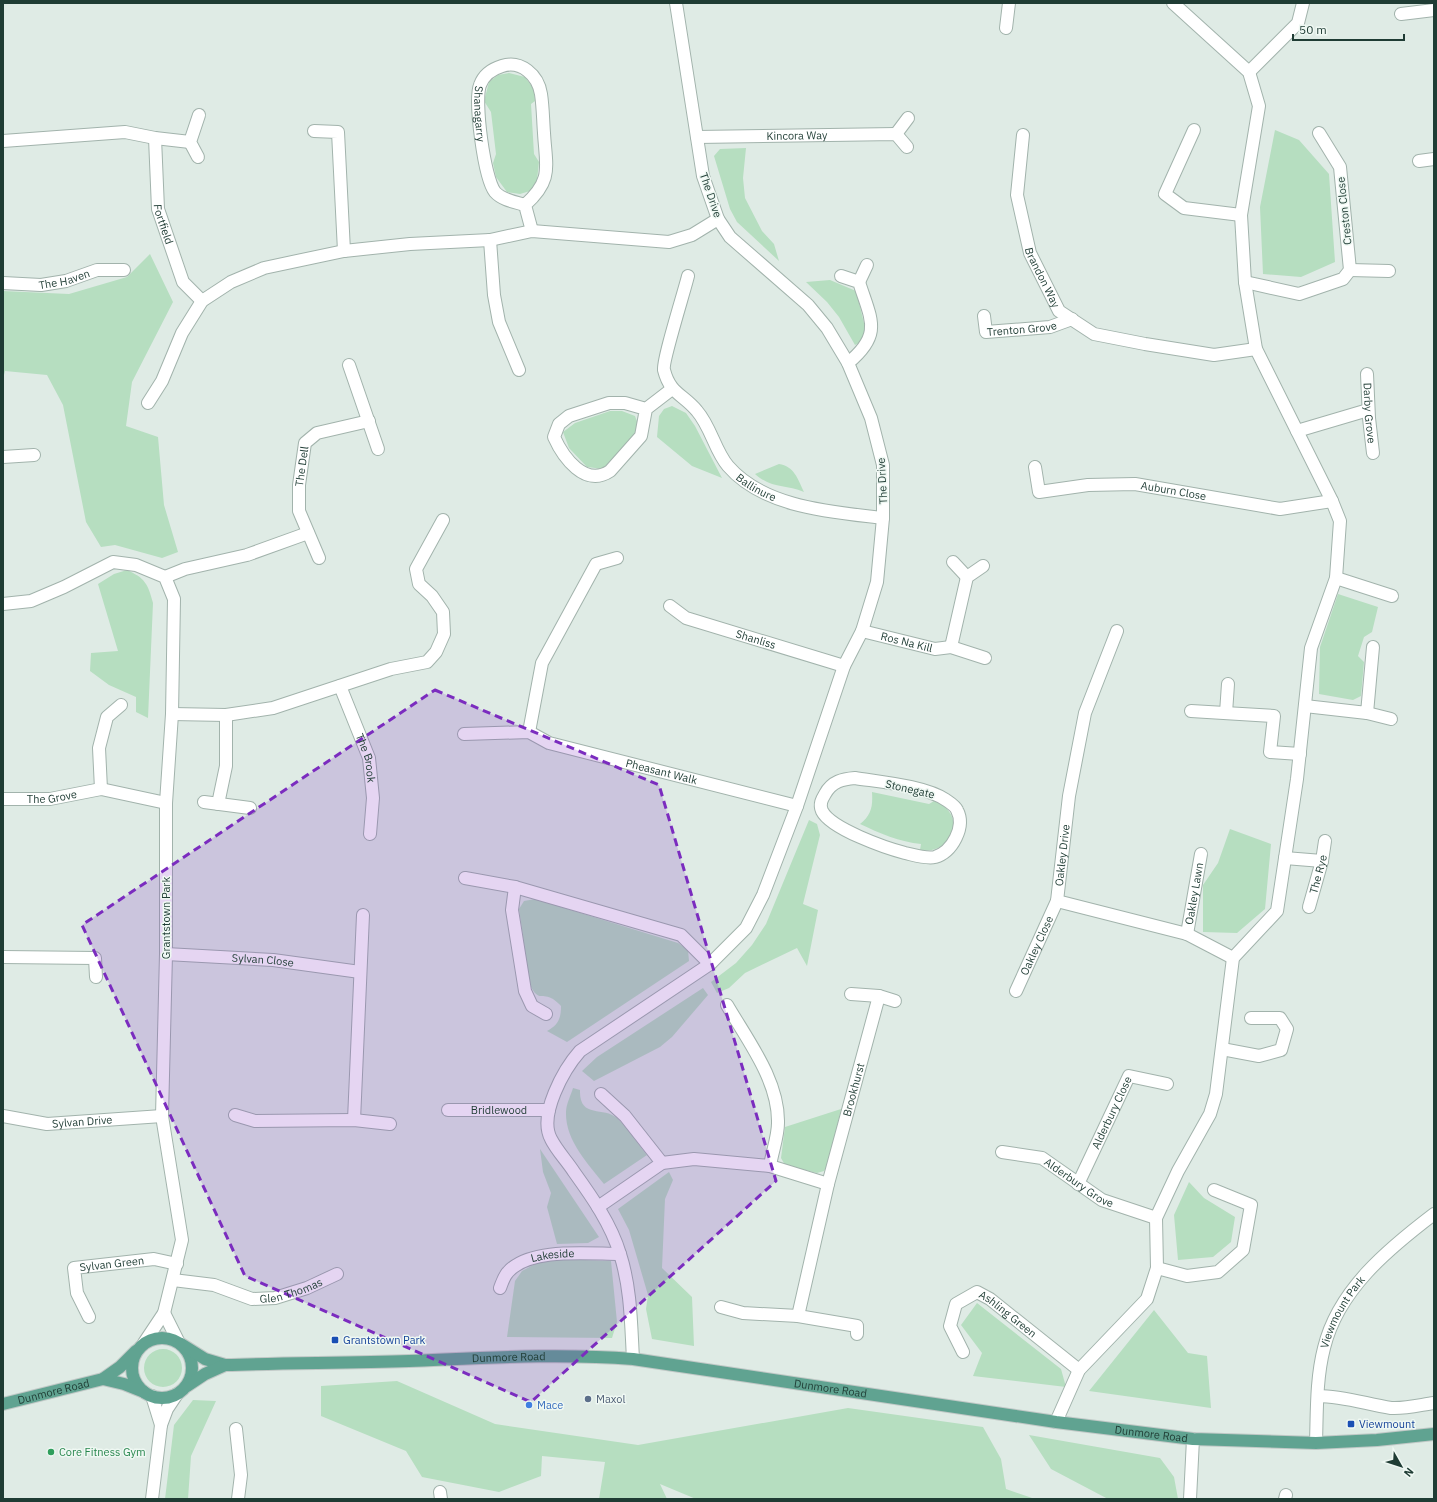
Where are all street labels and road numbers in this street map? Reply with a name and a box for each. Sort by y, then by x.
street label: Shanagarry [471,85,489,143]
street label: Kincora Way [766,128,828,143]
street label: The Drive [697,171,725,219]
street label: Creston Close [1333,176,1355,246]
street label: Fortfield [151,204,177,246]
street label: Brandon Way [1022,246,1063,310]
street label: The Haven [38,266,92,292]
street label: Trenton Grove [986,318,1059,339]
street label: Darby Grove [1360,382,1379,444]
street label: The Dell [292,445,311,487]
street label: The Drive [874,457,890,505]
street label: Ballinure [733,470,778,504]
street label: Auburn Close [1140,478,1207,503]
street label: Shanliss [734,627,778,652]
street label: Ros Na Kill [879,629,934,655]
street label: The Brook [353,731,378,783]
street label: Pheasant Walk [624,756,699,787]
street label: Stonegate [884,777,936,801]
street label: The Grove [27,787,78,806]
street label: Oakley Drive [1052,824,1073,887]
street label: The Rye [1306,854,1330,895]
street label: Oakley Lawn [1182,862,1206,926]
street label: Grantstown Park [159,877,173,959]
street label: Oakley Close [1017,913,1056,978]
street label: Sylvan Close [231,951,295,970]
street label: Brookhurst [840,1061,868,1118]
street label: Alderbury Close [1089,1074,1135,1151]
street label: Bridlewood [471,1103,527,1117]
street label: Sylvan Drive [52,1112,113,1131]
street label: Alderbury Grove [1041,1155,1115,1210]
street label: Lakeside [529,1246,575,1265]
street label: Sylvan Green [79,1253,145,1274]
street label: Viewmount Park [1317,1273,1368,1350]
street label: Glen Thomas [259,1275,325,1306]
street label: Ashling Green [977,1287,1039,1340]
street label: Dunmore Road [472,1349,546,1365]
street label: Dunmore Road [16,1376,91,1407]
street label: Dunmore Road [793,1376,868,1401]
street label: Dunmore Road [1114,1422,1189,1445]

